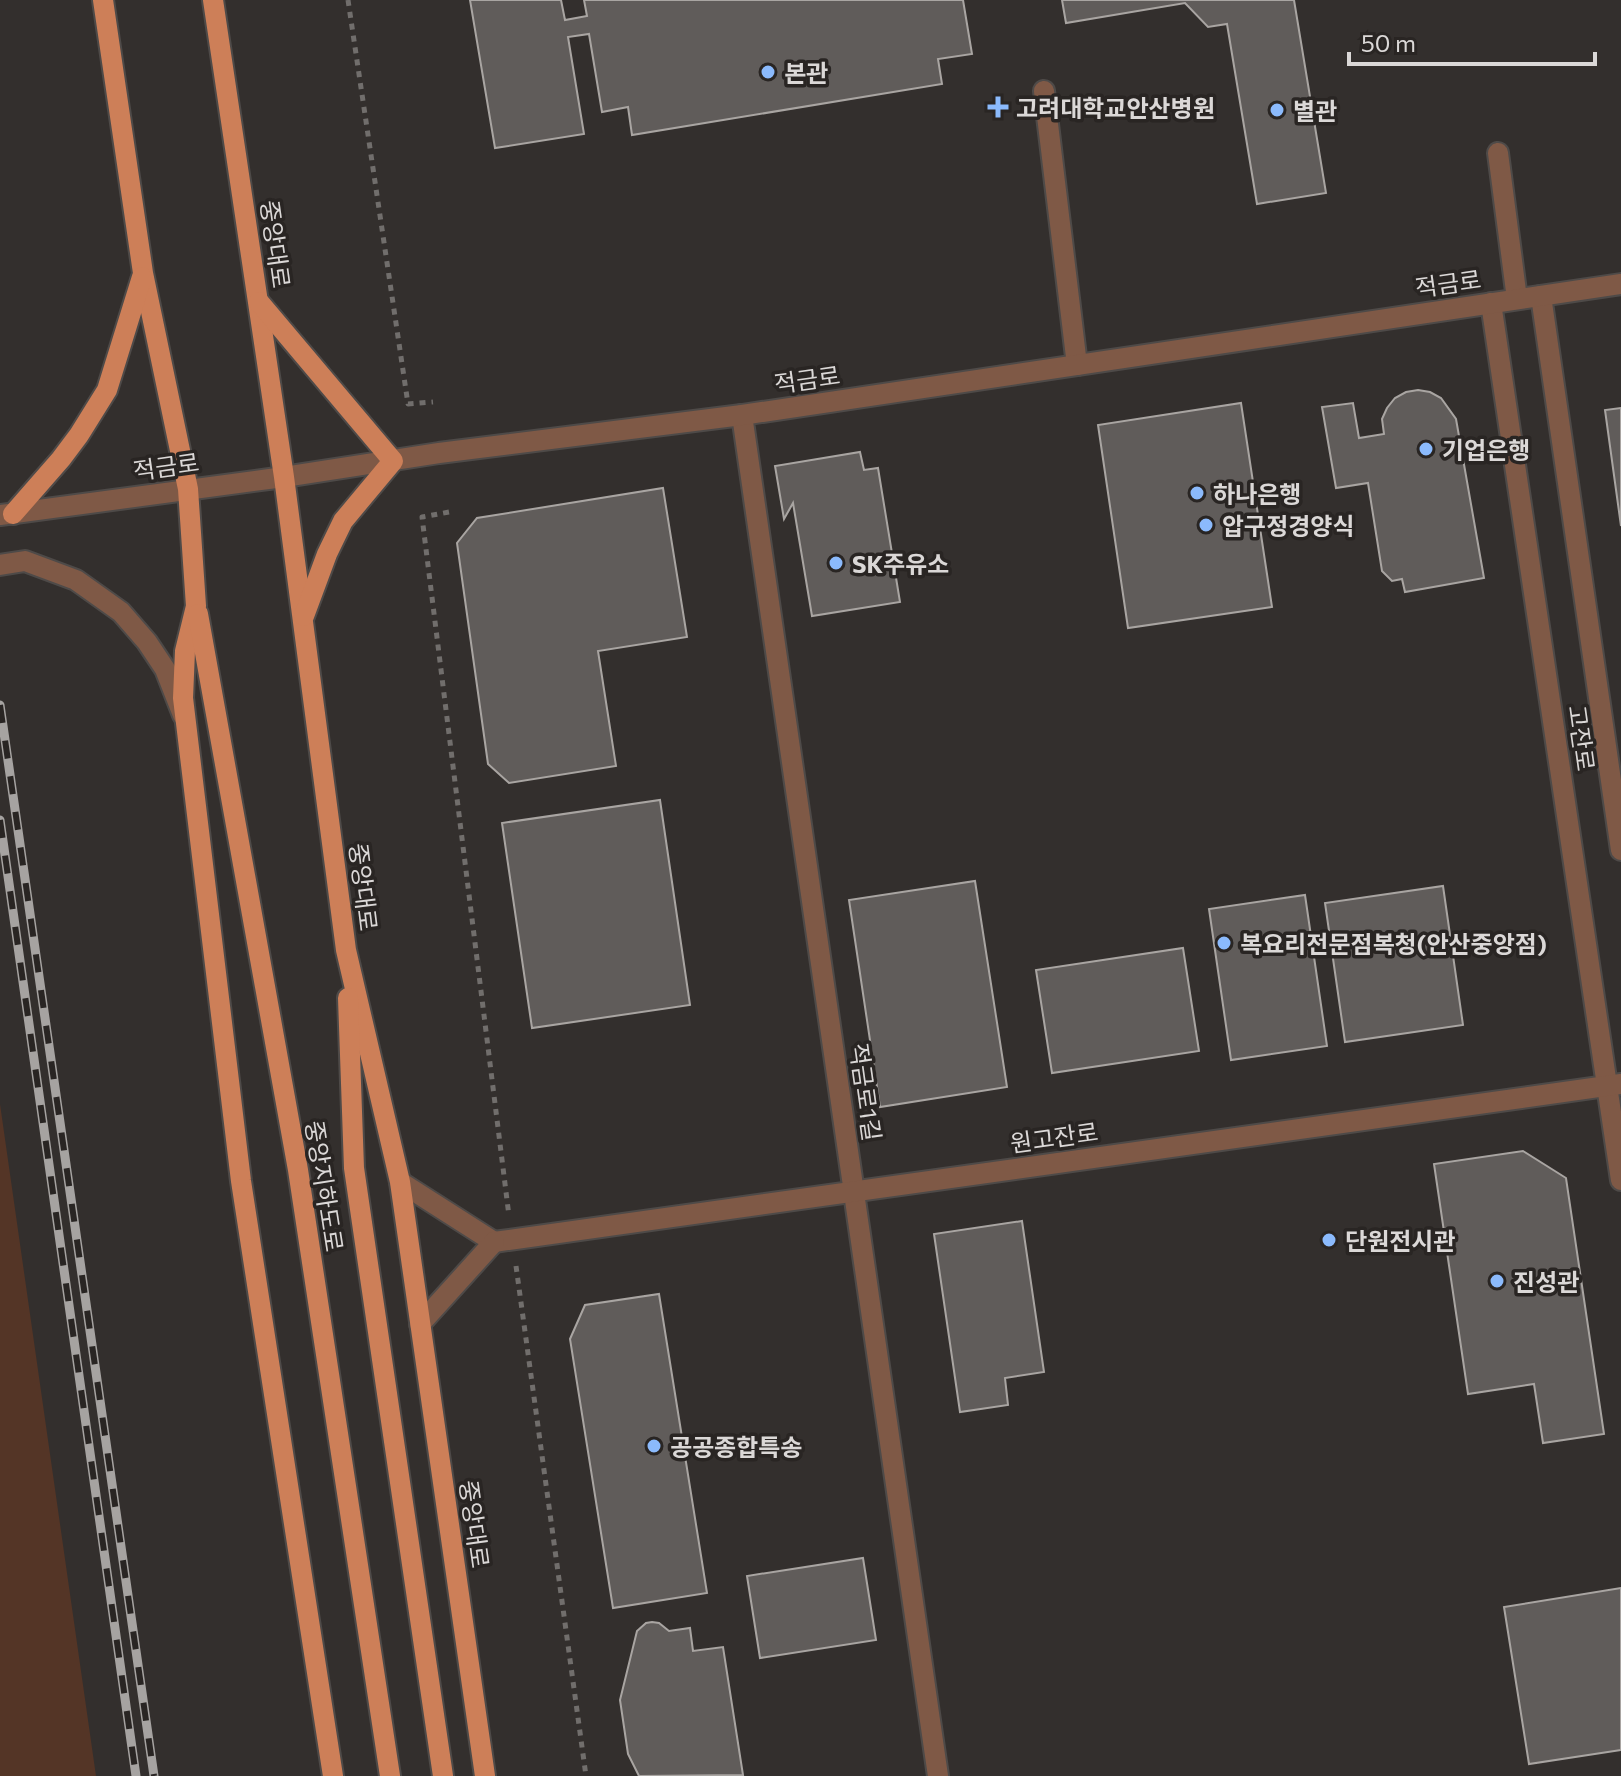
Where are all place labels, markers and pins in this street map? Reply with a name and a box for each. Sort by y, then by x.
place label: 본관 [784,58,828,87]
marker: 본관 [759,63,777,81]
place label: 고려대학교안산병원 [1016,93,1215,122]
marker: 고려대학교안산병원 [987,96,1009,118]
place label: 별관 [1293,96,1337,125]
marker: 별관 [1268,101,1286,119]
place label: 기업은행 [1442,435,1530,464]
marker: 기업은행 [1417,440,1435,458]
place label: 하나은행 [1213,479,1301,508]
marker: 하나은행 [1188,484,1206,502]
place label: 압구정경양식 [1222,511,1354,540]
marker: 압구정경양식 [1197,516,1215,534]
place label: SK주유소 [852,549,949,578]
marker: SK주유소 [827,554,845,572]
place label: 복요리전문점복청(안산중앙점) [1240,929,1547,958]
marker: 복요리전문점복청(안산중앙점) [1215,934,1233,952]
place label: 단원전시관 [1345,1226,1455,1255]
marker: 단원전시관 [1320,1231,1338,1249]
place label: 진성관 [1513,1267,1579,1296]
marker: 진성관 [1488,1272,1506,1290]
place label: 공공종합특송 [670,1432,802,1461]
marker: 공공종합특송 [645,1437,663,1455]

